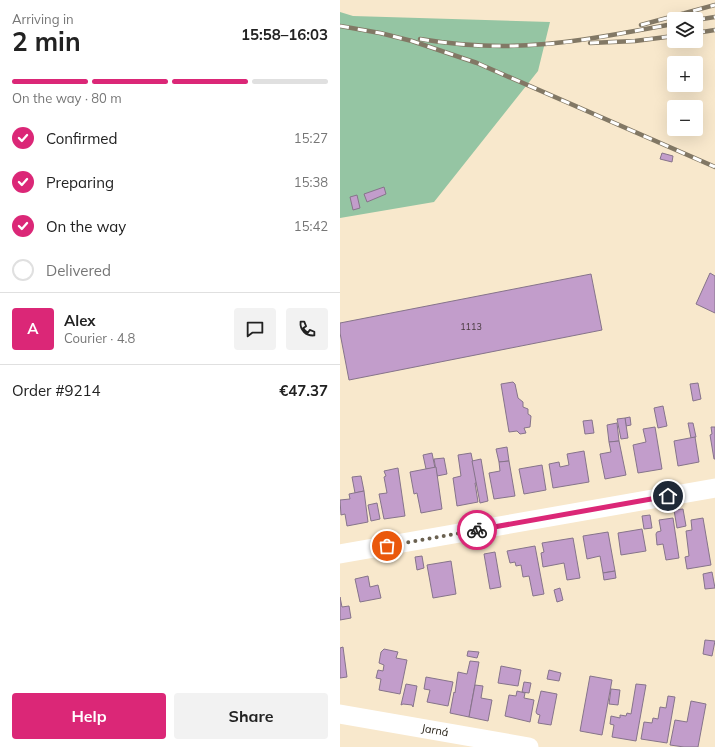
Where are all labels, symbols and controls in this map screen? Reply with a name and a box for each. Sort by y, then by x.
text: Arriving in [12,11,74,27]
map controls [667,12,703,136]
button: layers [667,12,703,48]
text: 2 min [12,25,81,58]
text: 15:58–16:03 [241,25,328,44]
button: + [667,56,703,92]
text: On the way · 80 m [12,90,122,106]
button: − [667,100,703,136]
icon: check [12,127,34,149]
text: Confirmed [46,129,117,148]
text: 15:27 [294,130,328,146]
icon: check [12,171,34,193]
text: Preparing [46,173,114,192]
text: 15:38 [294,174,328,190]
icon: check [12,215,34,237]
text: On the way [46,217,126,236]
text: 15:42 [294,218,328,234]
text: Delivered [46,261,111,280]
button: chat [234,308,276,350]
button: phone [286,308,328,350]
text: Alex [64,311,96,330]
text: A [27,319,39,338]
house number: 1113 [460,321,482,332]
text: Courier · 4.8 [64,330,135,346]
text: Order #9214 [12,381,100,400]
text: €47.37 [279,381,328,400]
pin [651,479,685,513]
icon: home [657,485,679,507]
courier [457,510,497,550]
icon: bike [466,519,488,541]
pin [370,529,404,563]
icon: bag [376,535,398,557]
button: Help [12,693,166,739]
button: Share [174,693,328,739]
street label: Jarná [420,721,450,739]

